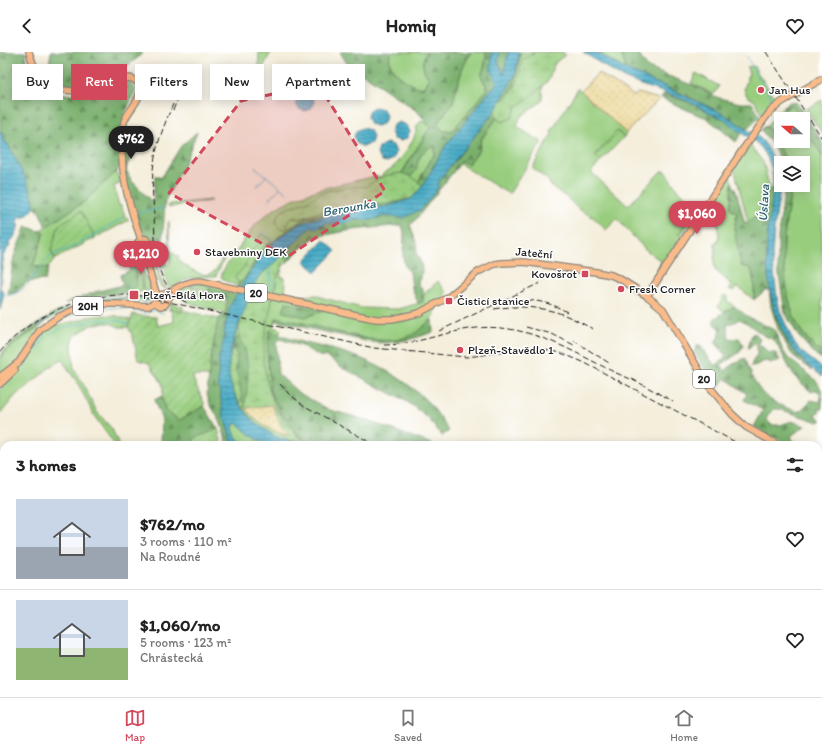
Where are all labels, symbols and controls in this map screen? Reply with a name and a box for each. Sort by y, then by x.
icon: back [16,15,38,37]
text: Homiq [386,15,436,37]
icon: heart [784,15,806,37]
chip: Buy [12,64,63,100]
chip: Rent [71,64,127,100]
chip: Filters [135,64,202,100]
chip: New [210,64,264,100]
chip: Apartment [272,64,365,100]
place label: Jan Hus [769,83,811,97]
marker: Jan Hus [756,85,766,95]
north arrow [774,112,810,148]
map controls [774,112,810,192]
pin: $762 [107,126,155,160]
text: $762 [118,131,144,146]
button: layers [774,156,810,192]
water label: Úslava [755,183,772,222]
water label: Berounka [321,195,377,220]
pin: $1,060 [664,201,730,235]
text: $1,060 [678,206,716,221]
pin: $1,210 [108,241,174,275]
street label: Jateční [515,244,553,262]
place label: Stavebniny DEK [205,245,287,259]
text: $1,210 [123,246,159,261]
marker: Stavebniny DEK [192,247,202,257]
place label: Kovošrot [531,267,577,281]
marker: Kovošrot [580,269,590,279]
place label: Fresh Corner [629,282,696,296]
road number: 20 [245,284,267,302]
marker: Fresh Corner [616,284,626,294]
place label: Plzeň-Bílá Hora [143,288,224,302]
marker: Plzeň-Bílá Hora [128,289,140,301]
place label: Čisticí stanice [457,294,530,308]
marker: Čisticí stanice [444,296,454,306]
road number: 20H [73,297,103,315]
place label: Plzeň-Stavědlo 1 [468,343,554,357]
marker: Plzeň-Stavědlo 1 [455,345,465,355]
road number: 20 [693,370,715,388]
icon: filters [784,454,806,476]
text: 3 homes [16,455,76,475]
text: $762/mo [140,514,205,534]
icon: home [48,515,96,563]
icon: heart [784,528,806,550]
text: 3 rooms · 110 m² [140,534,232,549]
text: Na Roudné [140,549,201,564]
text: $1,060/mo [140,615,221,635]
icon: home [48,616,96,664]
icon: heart [784,629,806,651]
text: 5 rooms · 123 m² [140,635,231,650]
text: Chrástecká [140,650,203,665]
tab: Map [124,707,146,744]
tab: Saved [394,707,422,744]
tab: Home [670,707,698,744]

